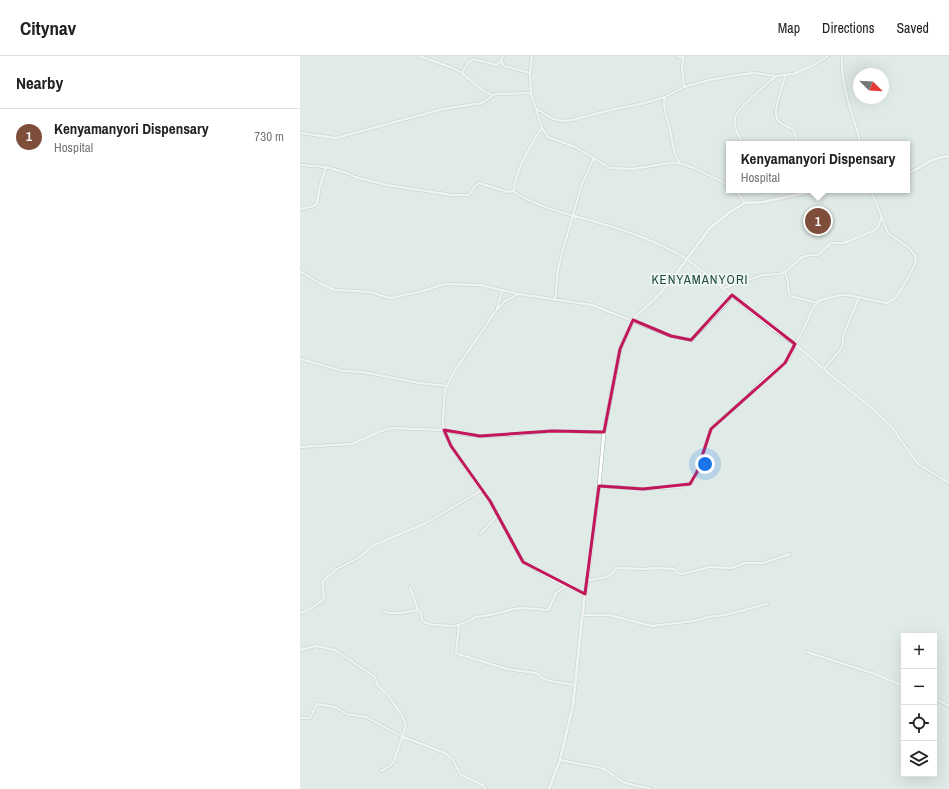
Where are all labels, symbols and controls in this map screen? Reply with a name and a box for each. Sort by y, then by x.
text: Citynav [20,15,76,41]
text: Map [778,19,800,37]
text: Directions [822,19,874,37]
text: Saved [896,19,929,37]
north arrow [853,68,889,104]
text: Nearby [16,71,63,94]
text: Kenyamanyori Dispensary [54,118,209,139]
text: 1 [26,128,32,145]
text: 730 m [254,128,284,145]
text: Hospital [54,139,93,156]
popup [726,141,910,193]
text: Kenyamanyori Dispensary [741,148,895,169]
text: Hospital [741,169,780,186]
pin: 1 [805,206,831,236]
district label: KENYAMANYORI [651,271,749,288]
your location [695,454,715,474]
map controls [901,633,937,777]
button: + [901,633,937,669]
button: − [901,669,937,705]
button: locate [901,705,937,741]
button: layers [901,741,937,777]

